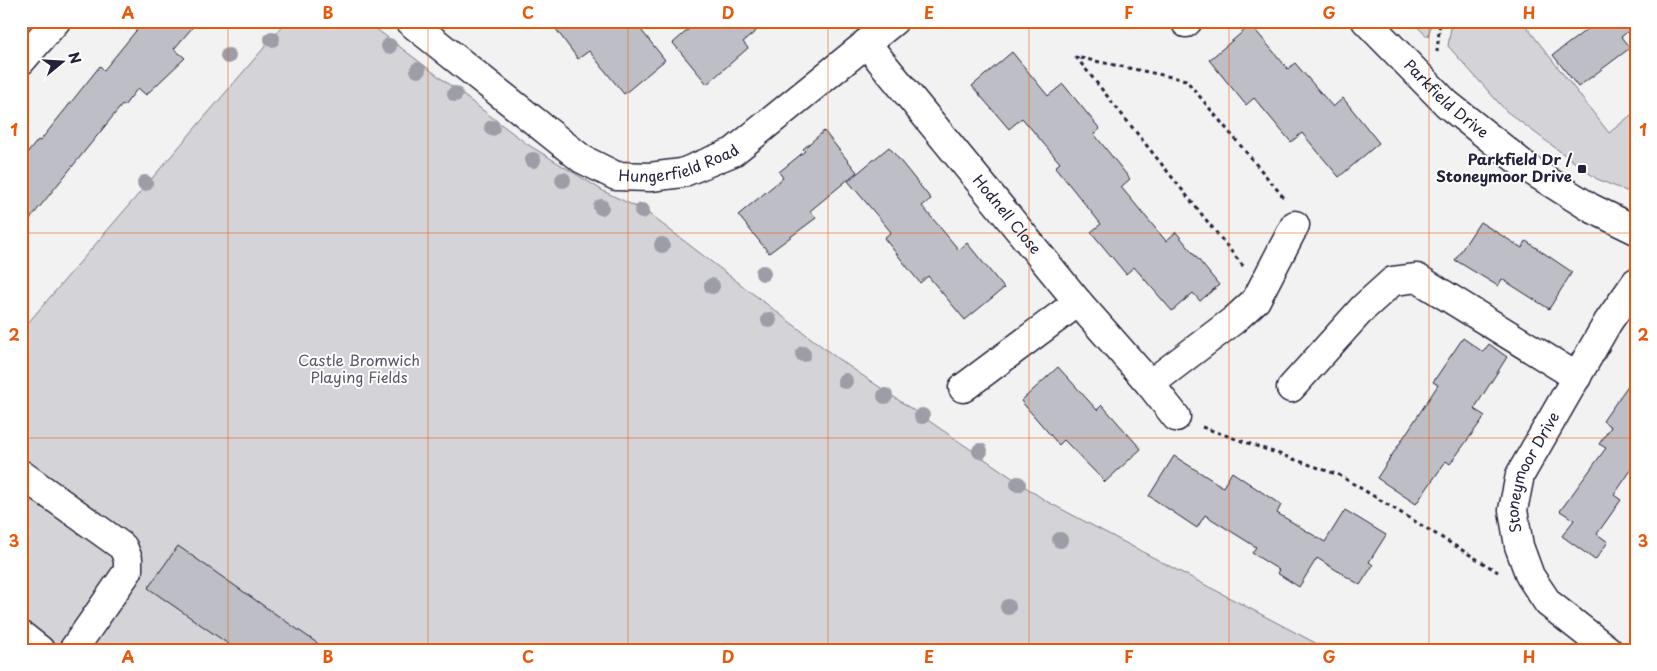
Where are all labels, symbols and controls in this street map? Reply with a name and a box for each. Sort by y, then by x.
text: A [122,0,135,24]
text: B [323,0,334,24]
text: C [522,0,534,24]
text: D [722,0,734,24]
text: E [924,0,934,24]
text: F [1124,0,1134,24]
text: G [1322,0,1336,24]
text: H [1523,0,1535,24]
north arrow [38,38,88,88]
text: N [63,49,87,66]
street label: Parkfield Drive [1399,54,1494,143]
text: 1 [10,117,18,141]
text: 1 [1639,117,1647,141]
street label: Hungerfield Road [618,138,744,187]
place label: Parkfield Dr / Stoneymoor Drive [1436,147,1573,187]
marker: Parkfield Dr / Stoneymoor Drive [1576,163,1588,175]
street label: Hodnell Close [968,169,1047,259]
text: 2 [8,322,20,346]
text: 2 [1637,322,1649,346]
park label: Castle Bromwich Playing Fields [298,348,420,388]
street label: Stoneymoor Drive [1500,407,1564,535]
text: 3 [9,528,19,552]
text: 3 [1638,528,1648,552]
text: A [122,644,135,668]
text: B [323,644,334,668]
text: C [522,644,534,668]
text: D [722,644,734,668]
text: E [924,644,934,668]
text: F [1124,644,1134,668]
text: G [1322,644,1336,668]
text: H [1523,644,1535,668]

